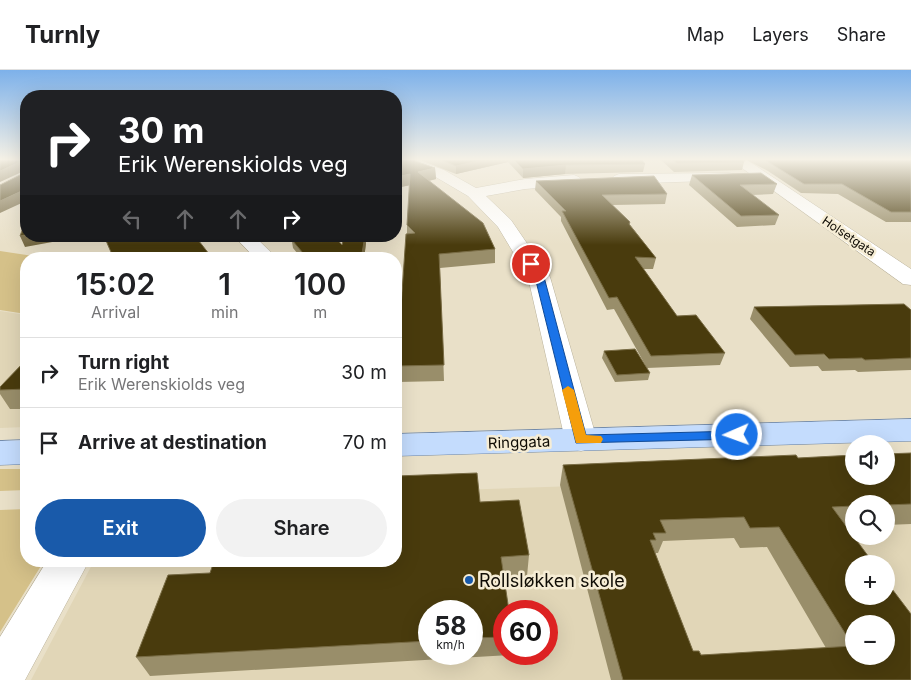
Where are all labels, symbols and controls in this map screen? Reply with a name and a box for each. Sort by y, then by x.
text: Turnly [25,20,100,49]
text: Map [687,24,724,45]
text: Layers [752,24,809,45]
text: Share [837,24,886,45]
text: 30 m [118,109,204,151]
icon: right [35,110,100,175]
text: Erik Werenskiolds veg [118,151,348,177]
icon: left [118,205,146,233]
icon: ahead [171,205,199,233]
icon: ahead [224,205,252,233]
icon: right [277,205,305,233]
street label: Holsetgata [820,213,878,259]
pin [510,243,552,285]
icon: arrive [517,250,545,278]
text: 15:02 [76,266,155,302]
text: 1 [218,266,231,302]
text: 100 [294,266,346,302]
text: Arrival [91,302,140,322]
text: min [211,302,238,322]
text: m [313,302,327,322]
text: Turn right [78,351,169,374]
icon: right [35,359,63,387]
text: 30 m [341,361,387,384]
text: Erik Werenskiolds veg [78,374,245,394]
position arrow [710,408,762,460]
icon: arrive [35,429,63,457]
text: Arrive at destination [78,431,267,454]
text: 70 m [343,431,387,454]
street label: Ringgata [487,431,551,453]
map controls [845,435,895,665]
button: sound [845,435,895,485]
button: search [845,495,895,545]
button: Exit [35,499,206,557]
button: Share [216,499,387,557]
button: + [845,555,895,605]
place label: Rollsløkken skole [479,570,625,591]
marker: Rollsløkken skole [463,574,475,586]
speed limit sign: 60 [493,600,558,665]
text: 58 [434,611,467,641]
button: − [845,615,895,665]
text: km/h [436,637,465,652]

